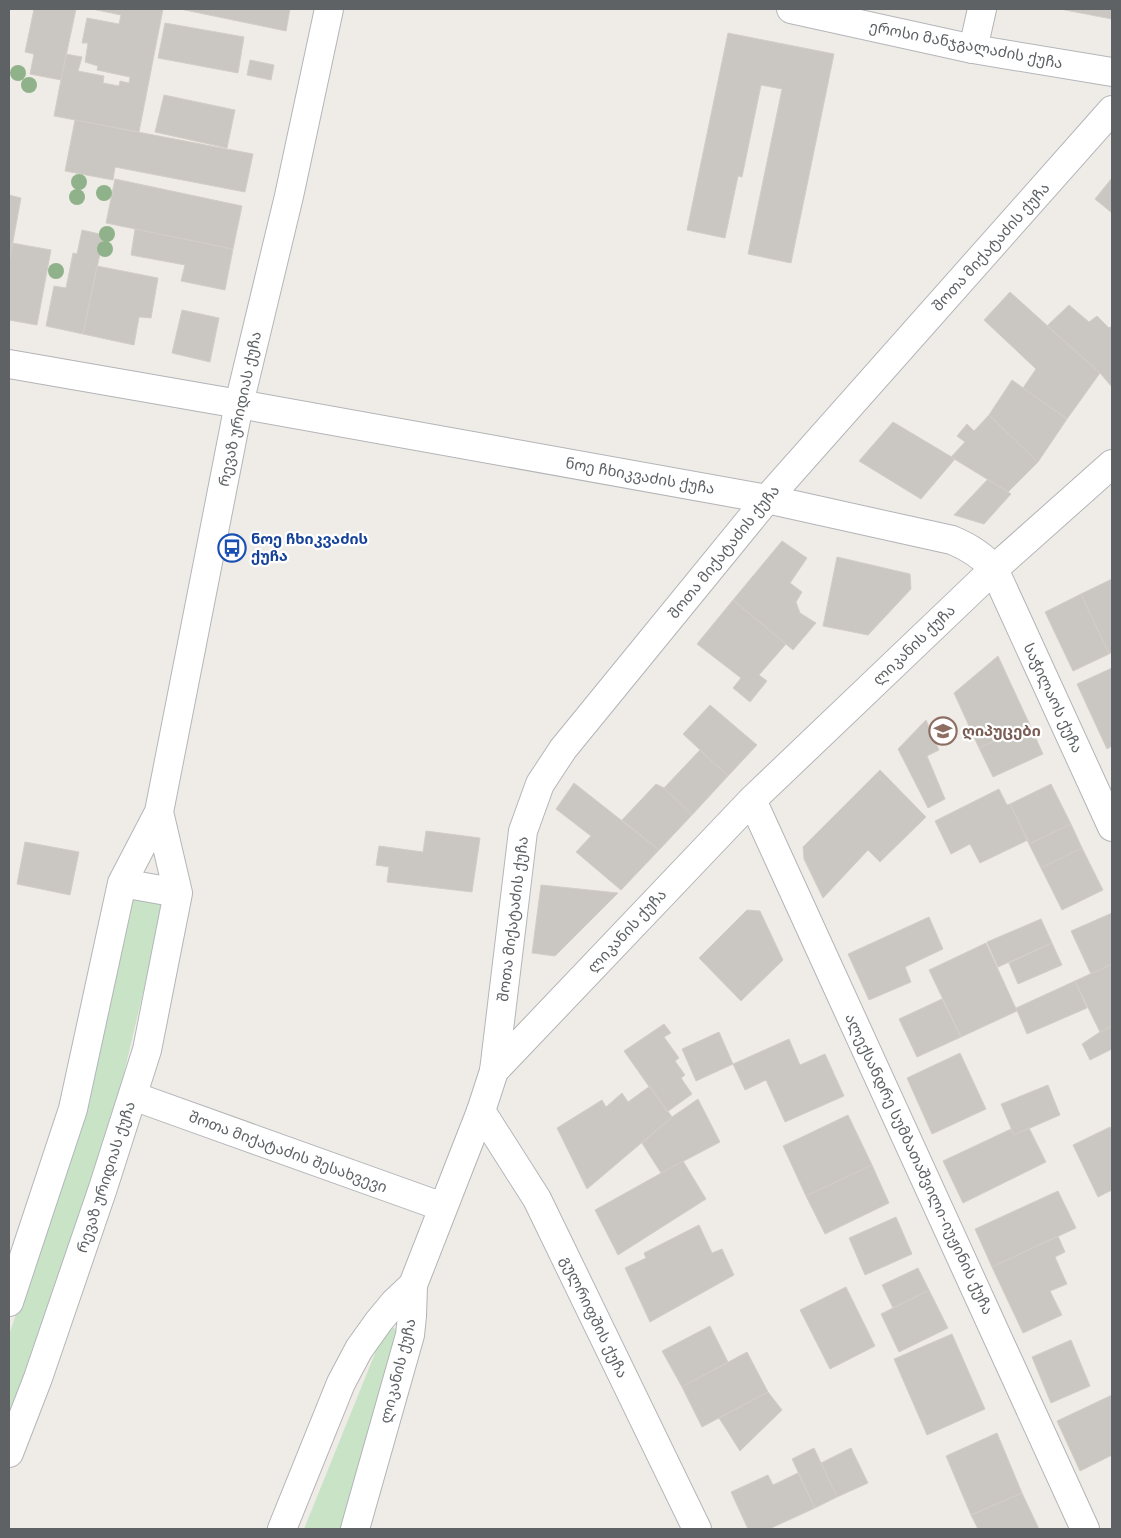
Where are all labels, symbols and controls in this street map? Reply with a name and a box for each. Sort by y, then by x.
street label: ეროსი მანჯგალაძის ქუჩა [868,17,1064,73]
street label: შოთა მიქატაძის ქუჩა [929,179,1053,315]
street label: რევაზ ურიდიას ქუჩა [215,330,265,488]
street label: ნოე ჩხიკვაძის ქუჩა [564,454,716,498]
street label: შოთა მიქატაძის ქუჩა [665,482,783,622]
place label: ნოე ჩხიკვაძის ქუჩა [251,530,368,565]
bus stop icon: ნოე ჩხიკვაძის ქუჩა [217,533,247,563]
street label: ლიკანის ქუჩა [869,601,959,689]
street label: საჭილაოს ქუჩა [1020,640,1086,756]
school or university icon: ღიპუცები [928,716,958,746]
place label: ღიპუცები [962,722,1041,740]
street label: შოთა მიქატაძის ქუჩა [494,835,532,1003]
street label: ლიკანის ქუჩა [584,886,670,976]
street label: ალექსანდრე სუმბათაშვილი-იუჟინის ქუჩა [841,1011,997,1317]
street label: რევაზ ურიდიას ქუჩა [73,1099,139,1255]
street label: შოთა მიქატაძის შესახვევი [186,1108,390,1196]
street label: გულრიფშის ქუჩა [557,1253,631,1381]
street label: ლიკანის ქუჩა [376,1317,420,1425]

